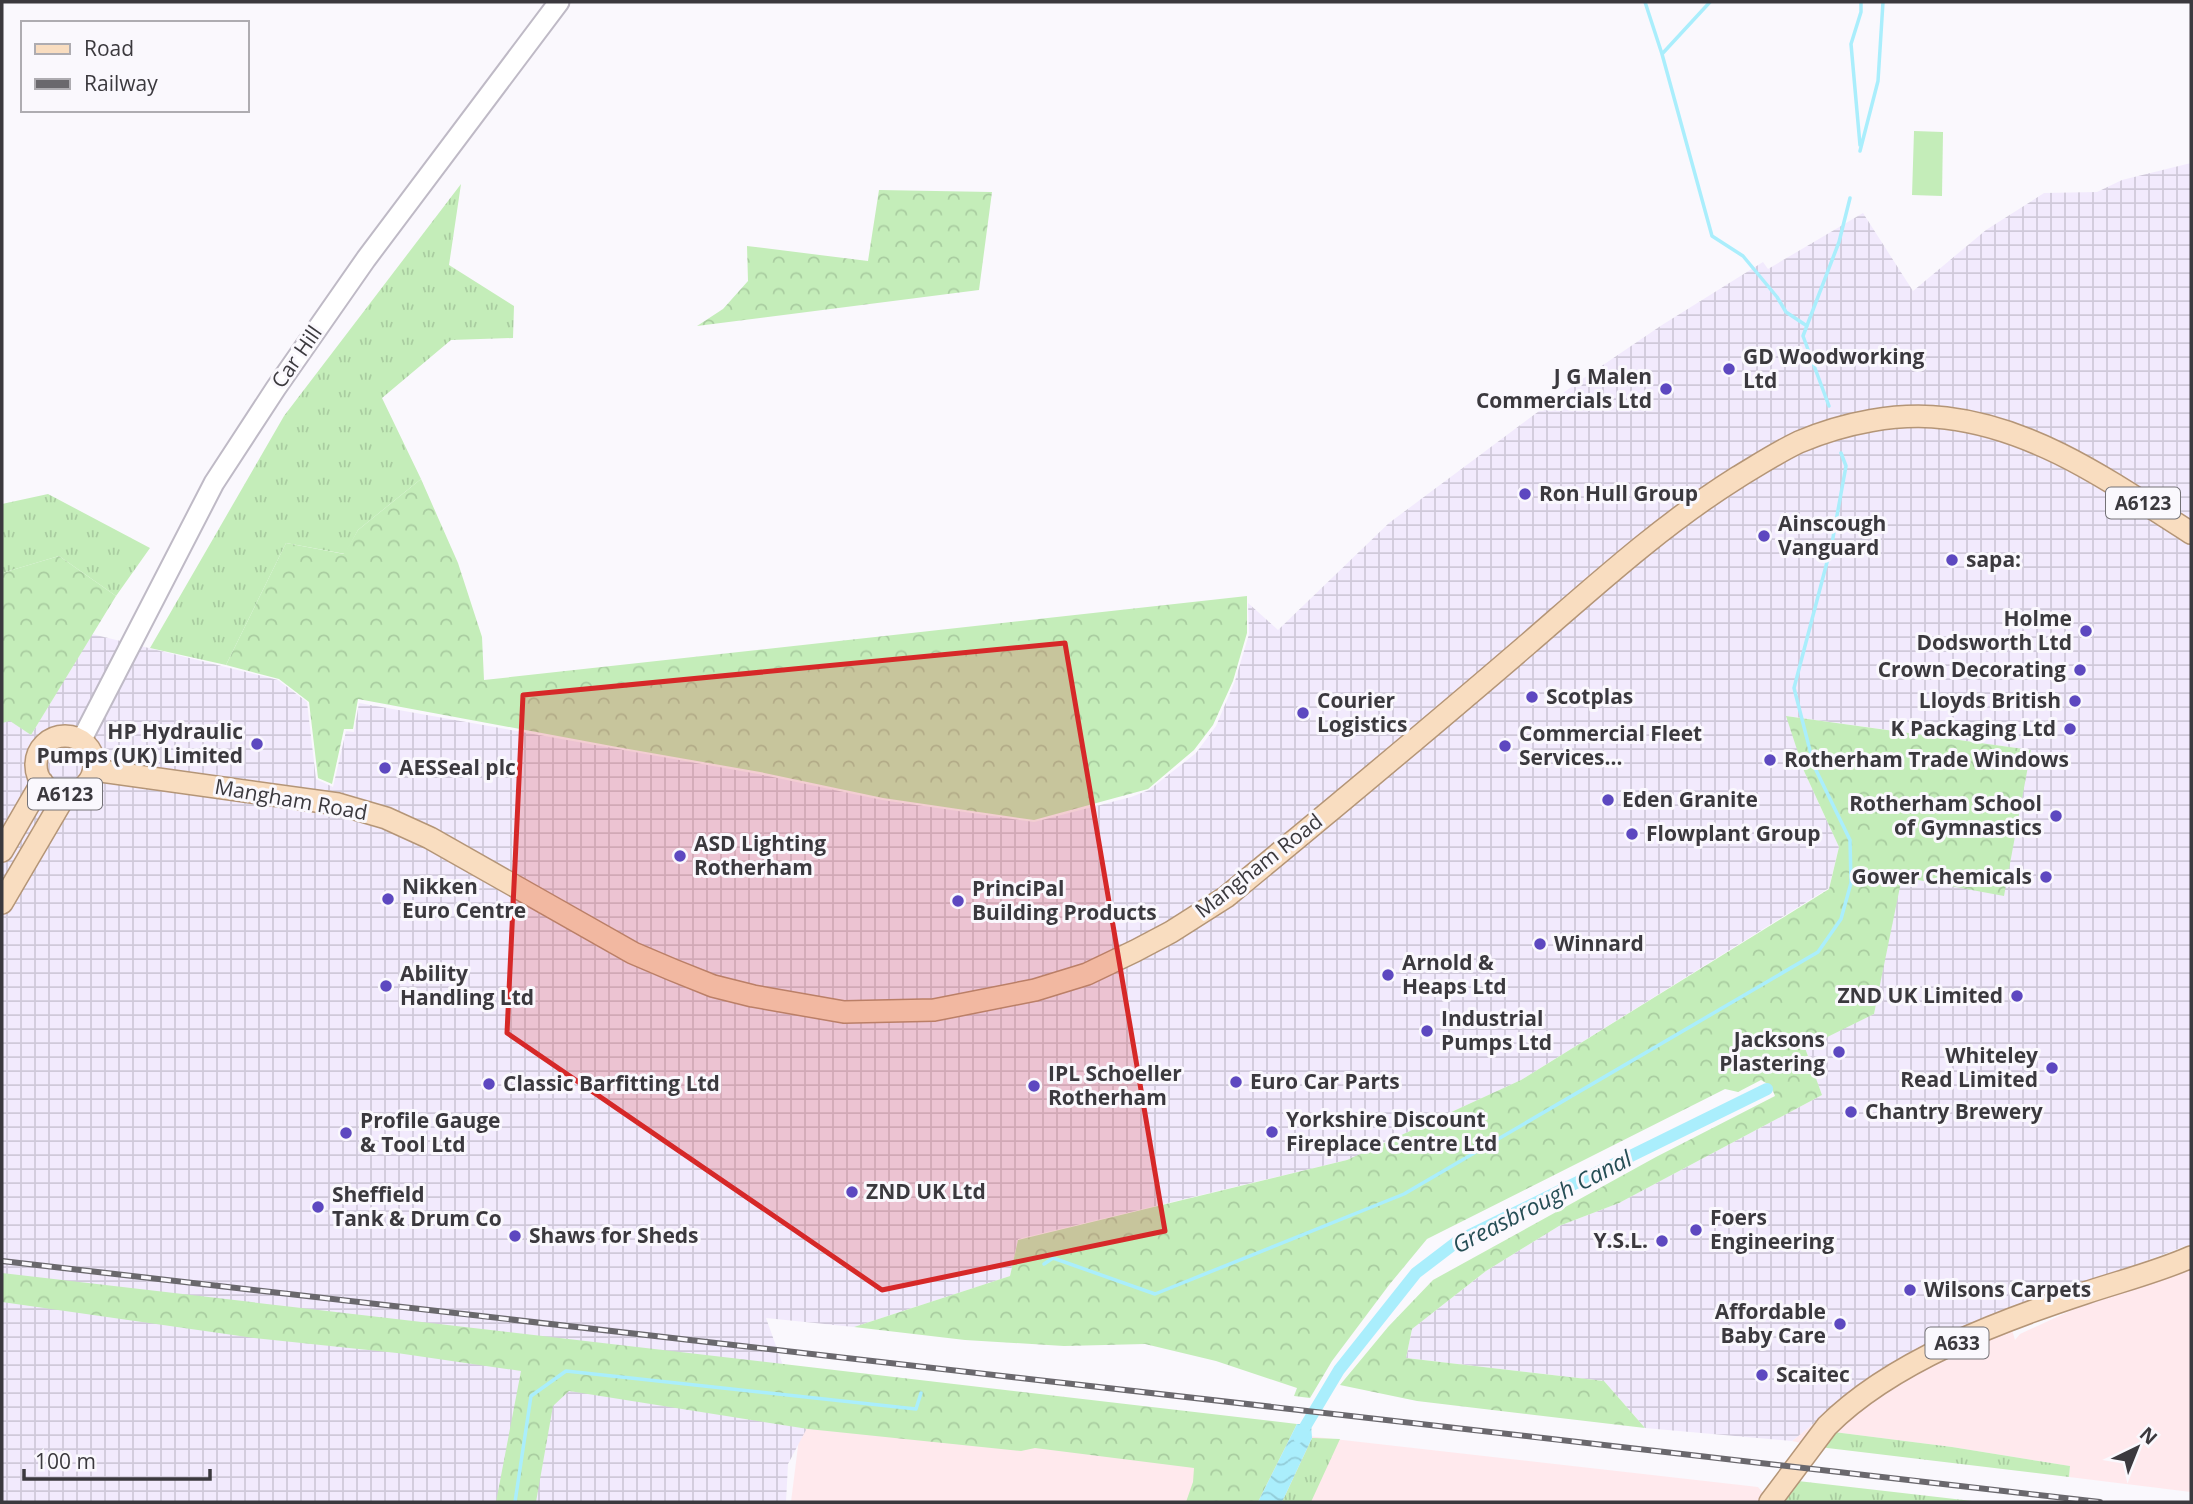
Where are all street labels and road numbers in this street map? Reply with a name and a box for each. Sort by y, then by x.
street label: Car Hill [265,320,328,393]
road number: A6123 [2106,488,2180,518]
street label: Mangham Road [213,772,370,826]
road number: A6123 [28,778,102,810]
street label: Mangham Road [1189,807,1328,924]
road number: A633 [1926,1328,1988,1358]

